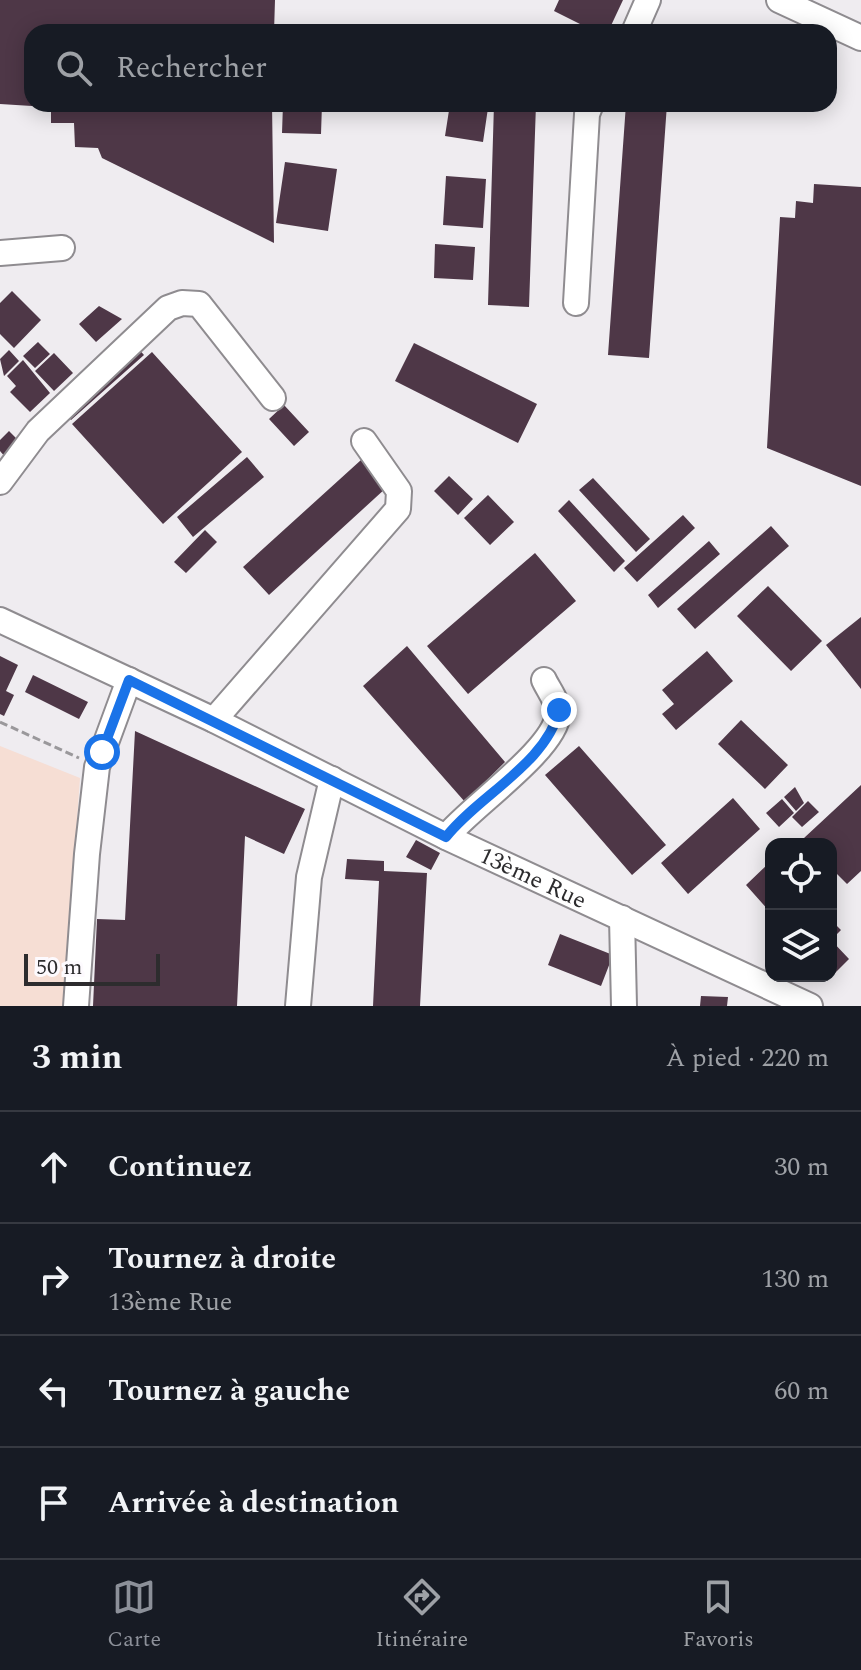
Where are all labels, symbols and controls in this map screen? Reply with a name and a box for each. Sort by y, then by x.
search box [24,24,837,112]
text: Rechercher [116,45,267,91]
icon: search [52,46,96,90]
route end [541,692,577,728]
route start [84,734,120,770]
street label: 13ème Rue [473,838,592,919]
map controls [765,838,837,982]
button: locate [765,838,837,910]
button: layers [765,910,837,982]
scale bar [24,950,160,986]
text: 50 m [36,951,82,984]
text: 3 min [32,1032,122,1084]
text: À pied · 220 m [666,1038,829,1078]
text: Continuez [108,1144,252,1190]
icon: ahead [32,1145,76,1189]
text: 30 m [774,1147,829,1187]
text: Tournez à droite [108,1236,336,1282]
icon: right [32,1257,76,1301]
text: 130 m [761,1259,829,1299]
text: 13ème Rue [108,1282,232,1322]
text: Tournez à gauche [108,1368,350,1414]
icon: left [32,1369,76,1413]
text: 60 m [774,1371,829,1411]
text: Arrivée à destination [108,1480,399,1526]
icon: arrive [32,1481,76,1525]
tab: Carte [107,1575,161,1656]
tab: Itinéraire [375,1575,468,1656]
tab: Favoris [682,1575,754,1656]

